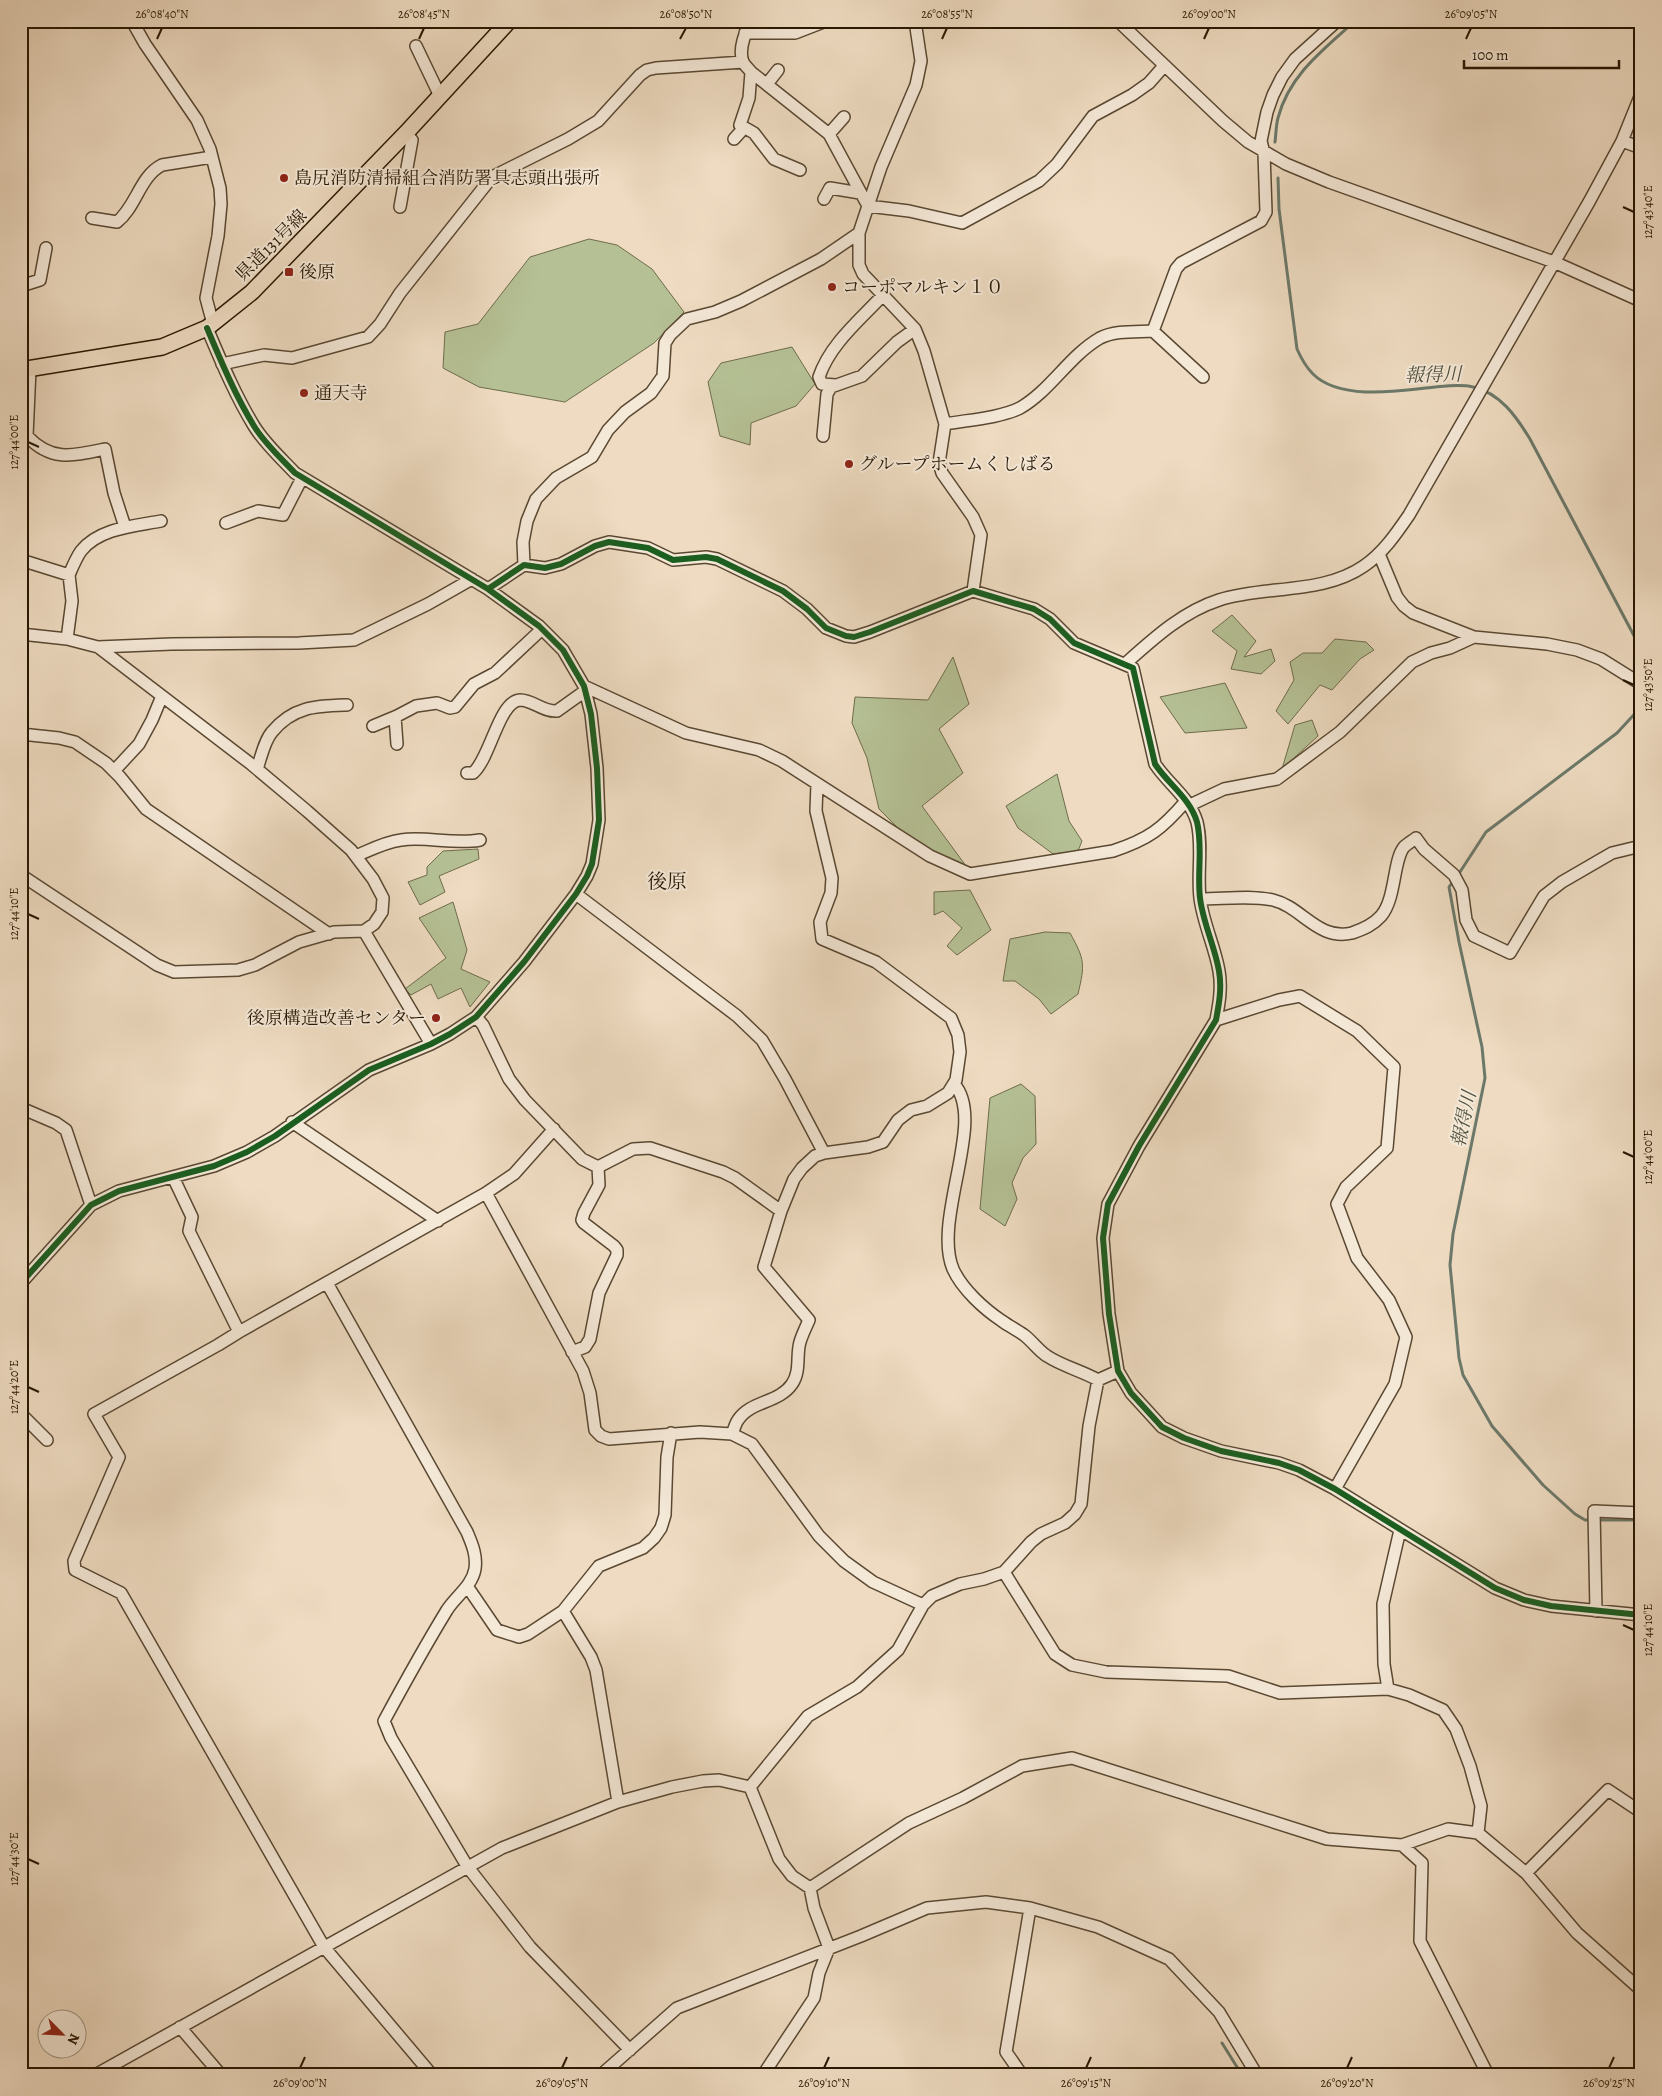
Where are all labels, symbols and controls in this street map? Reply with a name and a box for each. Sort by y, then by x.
text: 26°08'40"N [135,6,189,22]
text: 26°08'45"N [398,6,450,22]
text: 26°08'50"N [660,6,713,22]
text: 26°08'55"N [921,6,973,22]
text: 26°09'00"N [1182,6,1236,22]
text: 26°09'05"N [1445,6,1498,22]
scale bar [1464,38,1620,70]
text: 100 m [1472,45,1509,65]
place label: 島尻消防清掃組合消防署具志頭出張所 [294,166,600,190]
marker: 島尻消防清掃組合消防署具志頭出張所 [278,172,290,184]
text: 127°43'40"E [1640,185,1656,239]
street label: 県道131号線 [230,204,312,286]
place label: 後原 [299,260,335,284]
marker: 後原 [283,266,295,278]
place label: コーポマルキン１０ [842,275,1004,299]
marker: コーポマルキン１０ [826,281,838,293]
water label: 報得川 [1404,361,1464,388]
place label: 通天寺 [314,381,368,405]
marker: 通天寺 [298,387,310,399]
text: 127°44'00"E [6,415,22,469]
place label: グループホームくしばる [859,452,1056,476]
marker: グループホームくしばる [843,458,855,470]
text: 127°43'50"E [1640,658,1656,712]
district label: 後原 [647,868,687,895]
text: 127°44'10"E [6,888,22,940]
place label: 後原構造改善センター [247,1006,426,1030]
marker: 後原構造改善センター [430,1012,442,1024]
water label: 報得川 [1445,1087,1483,1150]
text: 127°44'00"E [1640,1130,1656,1184]
text: 127°44'20"E [6,1360,22,1414]
text: 127°44'10"E [1640,1604,1656,1656]
text: 127°44'30"E [6,1832,22,1886]
north arrow [38,2008,88,2058]
text: N [63,2031,84,2048]
text: 26°09'00"N [273,2075,327,2091]
text: 26°09'05"N [536,2075,589,2091]
text: 26°09'10"N [798,2075,850,2091]
text: 26°09'15"N [1061,2075,1112,2091]
text: 26°09'20"N [1320,2075,1374,2091]
text: 26°09'25"N [1583,2075,1635,2091]

